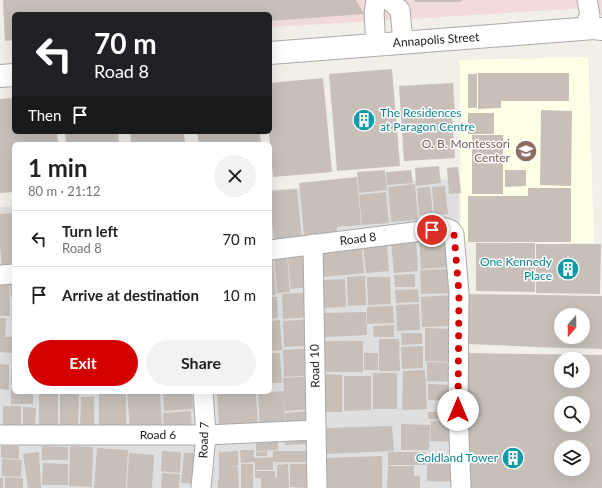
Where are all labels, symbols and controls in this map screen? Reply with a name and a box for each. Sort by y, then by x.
text: 70 m [94,26,157,60]
icon: left [28,28,80,80]
street label: Annapolis Street [392,29,480,50]
text: Road 8 [94,60,149,82]
icon: arrive [69,104,91,126]
place label: The Residences at Paragon Centre [380,105,475,134]
text: Then [28,106,61,124]
building icon: The Residences at Paragon Centre [351,107,377,133]
place label: O. B. Montessori Center [422,136,511,165]
school or university icon: O. B. Montessori Center [513,138,539,164]
text: 1 min [28,153,88,182]
button: close [214,155,256,197]
text: 80 m · 21:12 [28,183,101,199]
pin [415,213,449,247]
icon: arrive [421,219,443,241]
text: Turn left [62,222,118,240]
icon: left [28,228,50,250]
street label: Road 8 [339,229,377,248]
text: 70 m [222,230,256,248]
text: Road 8 [62,240,102,256]
place label: One Kennedy Place [480,254,553,283]
building icon: One Kennedy Place [555,256,581,282]
icon: arrive [28,284,50,306]
text: Arrive at destination [62,286,199,304]
text: 10 m [222,286,256,304]
north arrow [554,308,590,344]
map controls [554,308,590,476]
button: Exit [28,340,138,386]
button: Share [146,340,256,386]
street label: Road 10 [307,344,322,388]
button: sound [554,352,590,388]
position arrow [437,389,479,431]
button: search [554,396,590,432]
street label: Road 7 [195,421,212,459]
street label: Road 6 [140,427,176,442]
button: layers [554,440,590,476]
building icon: Goldland Tower [500,445,526,471]
place label: Goldland Tower [416,450,499,465]

